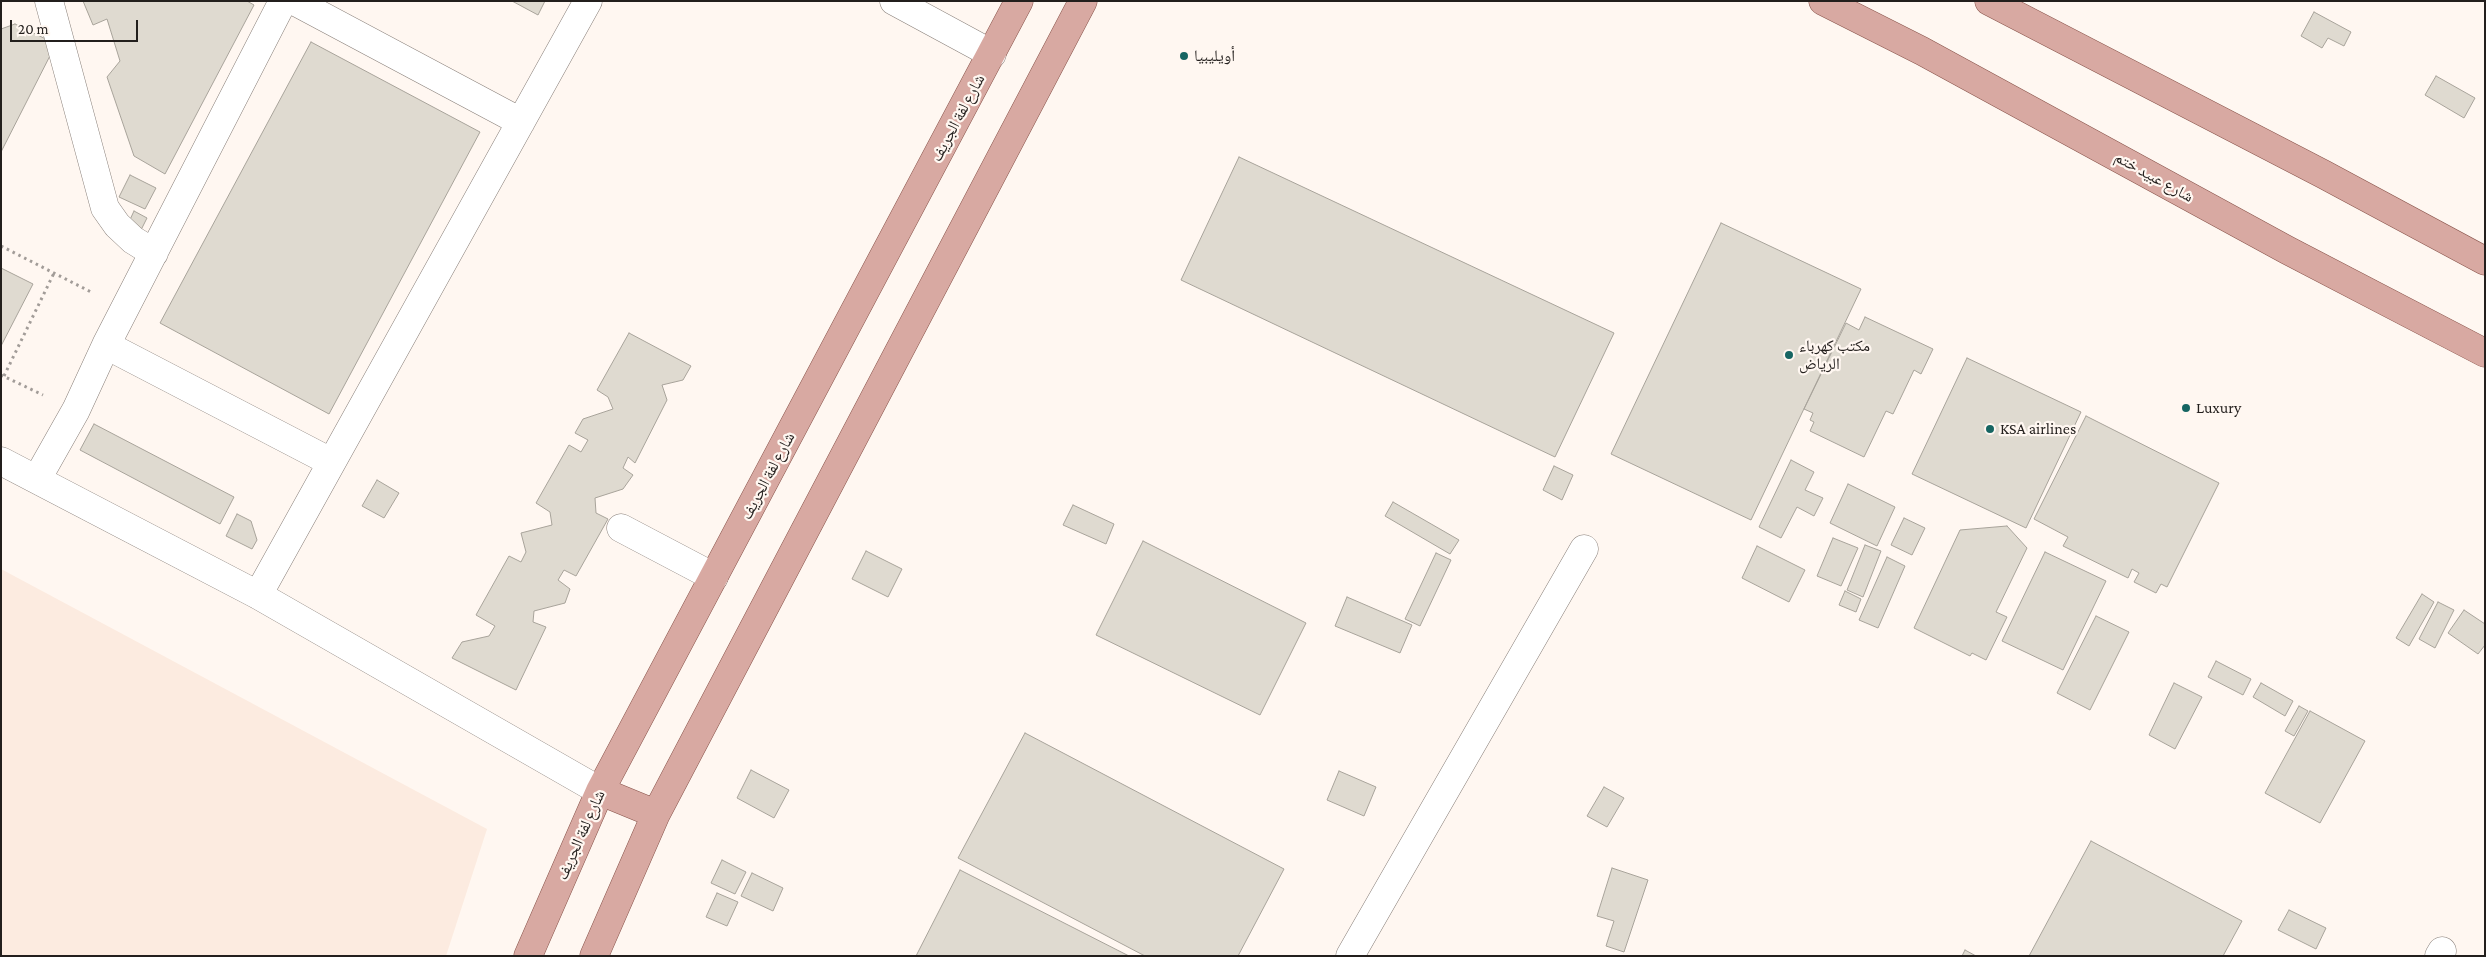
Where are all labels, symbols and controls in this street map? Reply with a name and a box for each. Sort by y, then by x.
scale bar [12,10,140,42]
text: 20 m [18,21,49,37]
place label: أويليبيا [1194,46,1235,66]
marker: أويليبيا [1178,50,1190,62]
street label: شارع لفة الجريف [927,71,989,165]
street label: شارع عبيد ختم [2111,148,2197,206]
place label: مكتب كهرباء الرياض [1799,336,1870,374]
marker: مكتب كهرباء الرياض [1783,349,1795,361]
place label: Luxury [2196,398,2241,418]
marker: Luxury [2180,402,2192,414]
place label: KSA airlines [2000,419,2076,439]
marker: KSA airlines [1984,423,1996,435]
street label: شارع لفة الجريف [737,429,799,523]
street label: شارع لفة الجريف [553,787,609,883]

